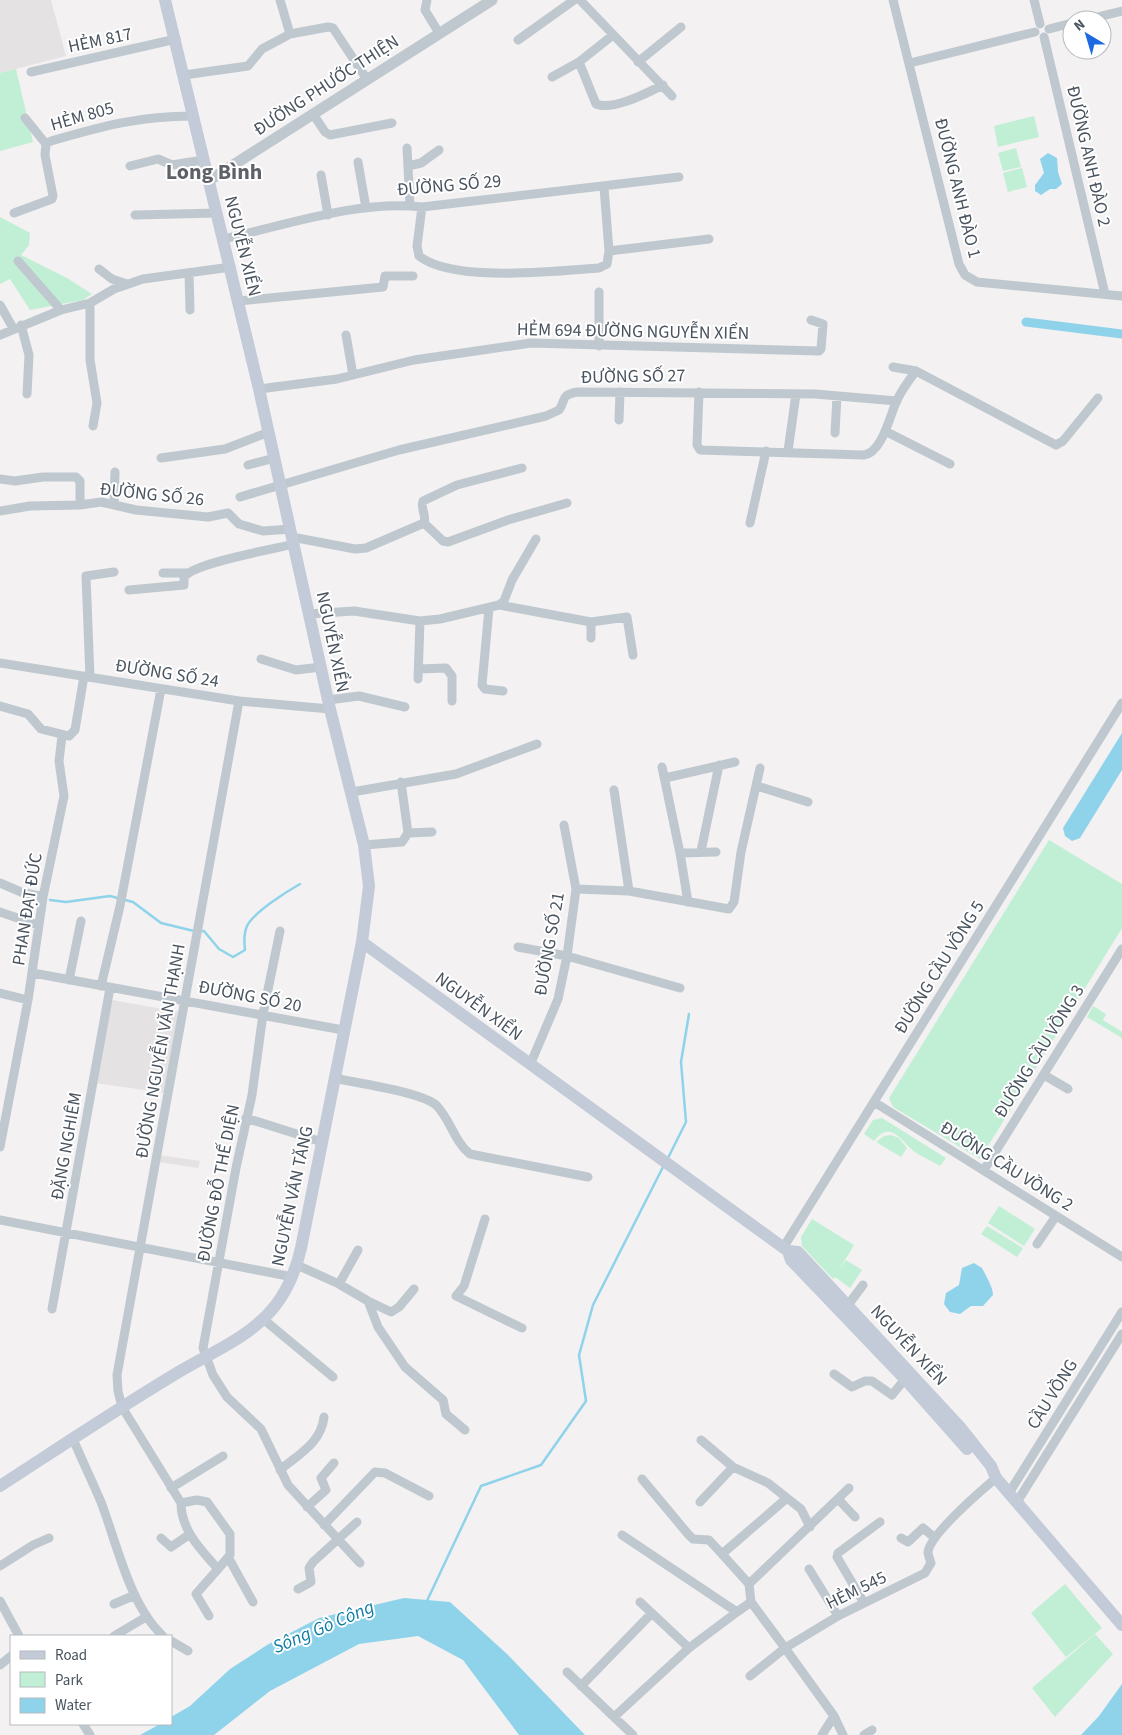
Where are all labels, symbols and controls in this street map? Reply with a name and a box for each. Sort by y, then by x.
north arrow [1062,10,1112,60]
text: N [1070,15,1089,36]
street label: HẺM 817 [66,22,134,59]
street label: ĐƯỜNG PHƯỚC THIỆN [249,29,404,142]
street label: ĐƯỜNG ANH ĐÀO 2 [1060,83,1117,229]
street label: HẺM 805 [48,96,117,137]
street label: ĐƯỜNG ANH ĐÀO 1 [928,115,987,261]
district label: Long Bình [166,156,262,188]
street label: ĐƯỜNG SỐ 29 [396,168,502,203]
street label: NGUYỄN XIỂN [218,193,267,299]
street label: HẺM 694 ĐƯỜNG NGUYỄN XIỂN [517,317,749,346]
street label: ĐƯỜNG SỐ 27 [580,363,686,390]
street label: ĐƯỜNG SỐ 26 [99,477,205,512]
street label: NGUYỄN XIỂN [310,589,355,695]
street label: ĐƯỜNG SỐ 24 [113,653,221,694]
street label: PHAN ĐẠT ĐỨC [6,851,49,967]
street label: ĐƯỜNG SỐ 21 [528,890,571,998]
street label: ĐƯỜNG CẦU VỒNG 5 [888,896,991,1039]
street label: ĐƯỜNG NGUYỄN VĂN THẠNH [129,942,192,1160]
street label: NGUYỄN XIỂN [430,966,528,1047]
street label: ĐƯỜNG SỐ 20 [196,974,304,1019]
street label: ĐƯỜNG CẦU VỒNG 3 [988,980,1091,1123]
street label: ĐẶNG NGHIÊM [45,1090,88,1202]
street label: ĐƯỜNG ĐỖ THẾ DIỆN [191,1102,246,1264]
street label: ĐƯỜNG CẦU VỒNG 2 [935,1115,1078,1218]
street label: NGUYỄN VĂN TĂNG [265,1124,320,1269]
street label: NGUYỄN XIỂN [865,1299,953,1391]
street label: CẦU VỒNG [1021,1354,1084,1434]
street label: HẺM 545 [822,1565,891,1616]
water label: Sông Gò Công [268,1594,379,1661]
legend [10,1635,172,1725]
text: Road [55,1645,87,1666]
text: Park [55,1670,84,1691]
text: Water [55,1695,92,1716]

